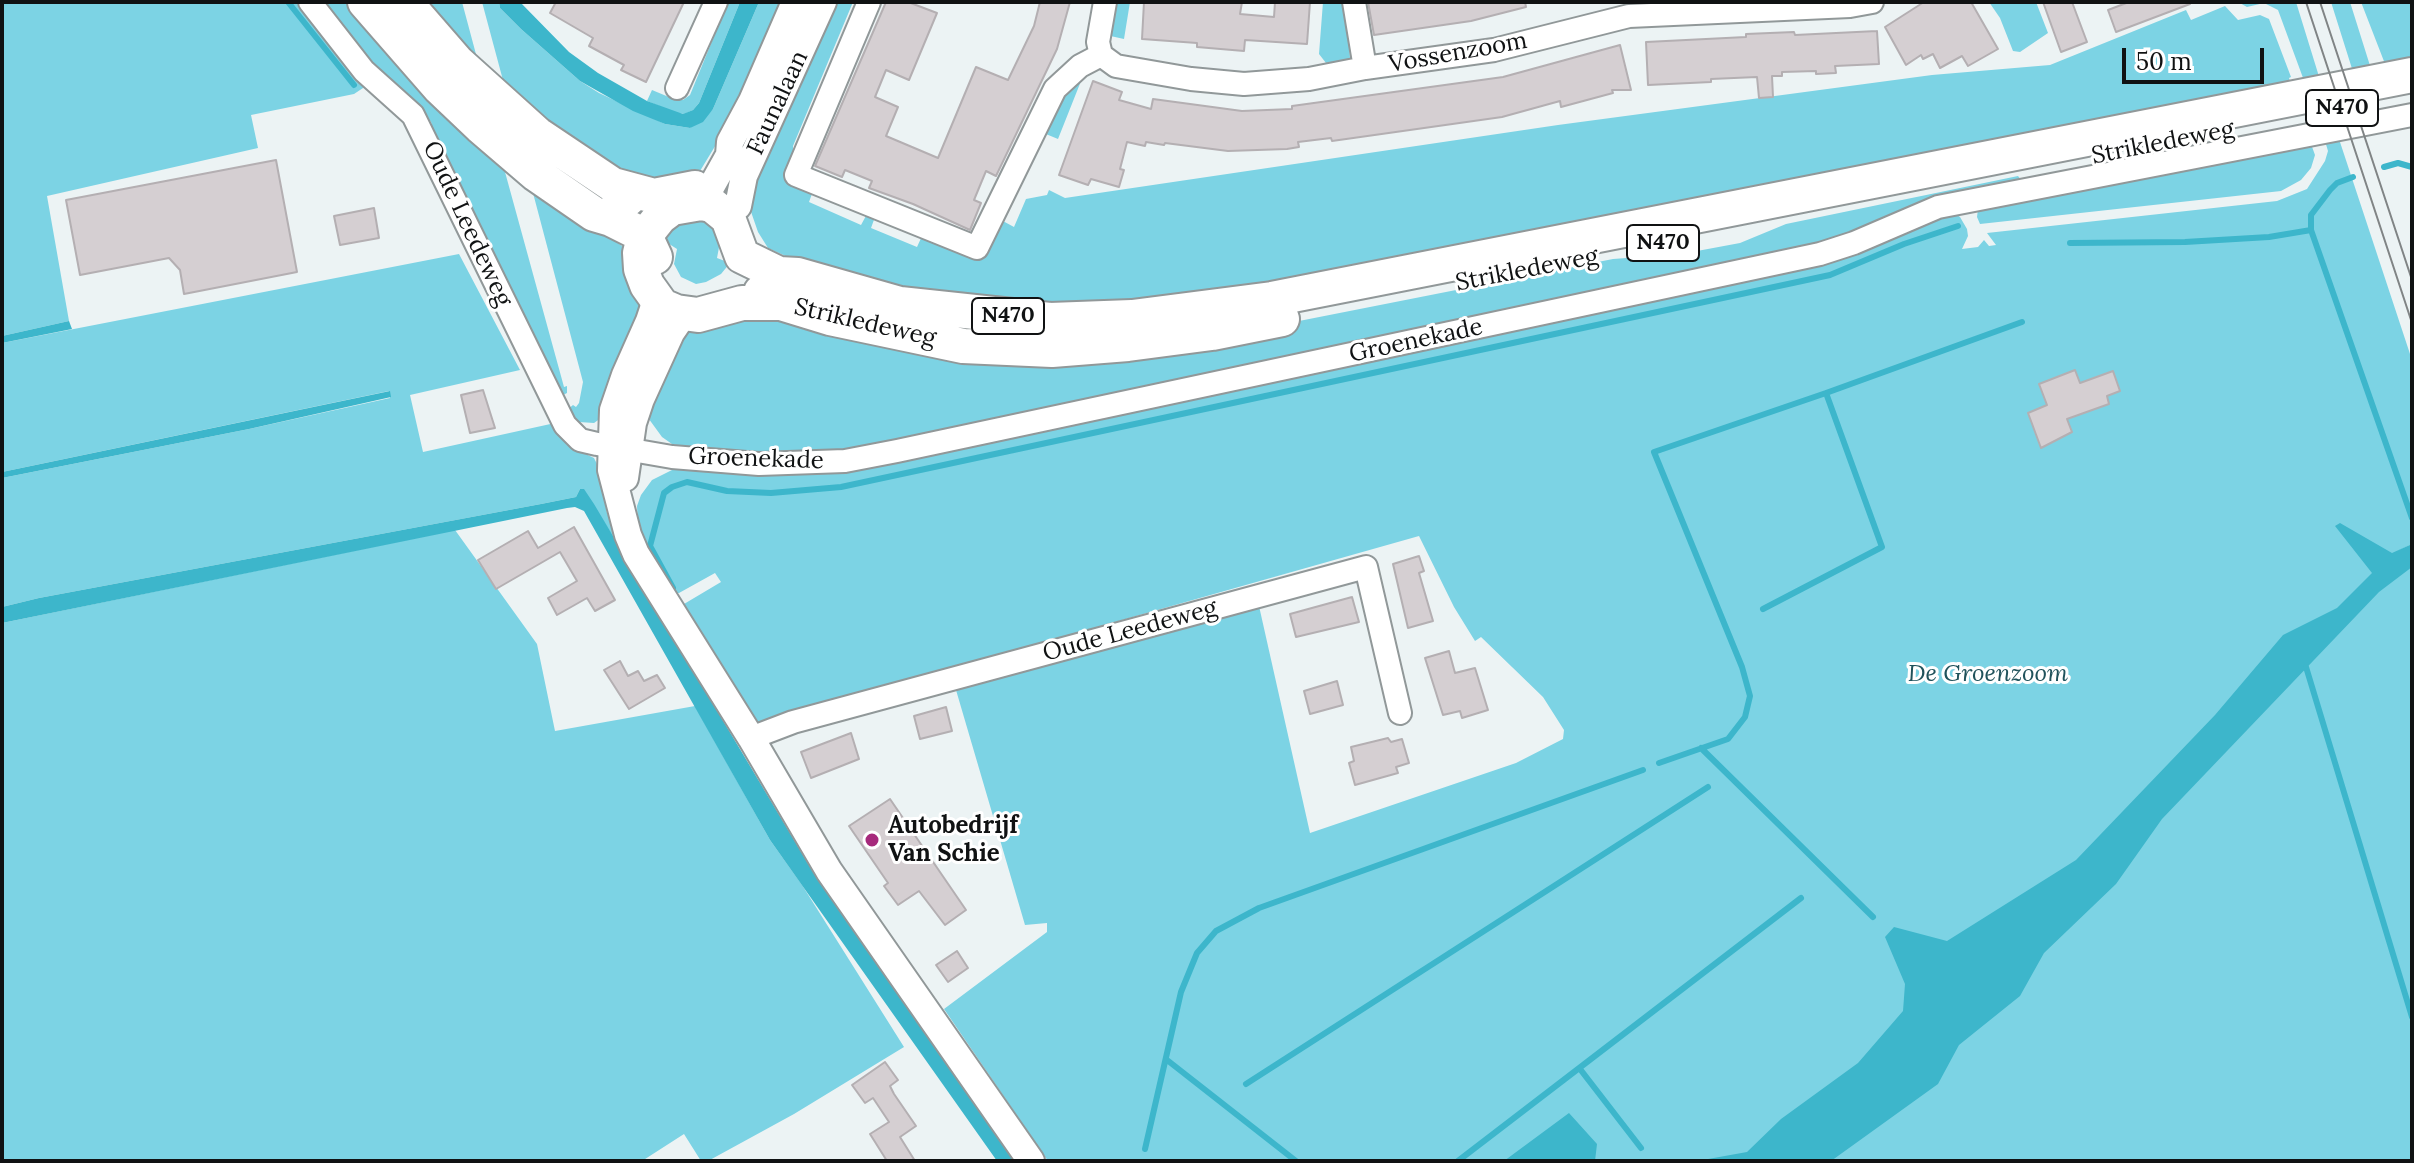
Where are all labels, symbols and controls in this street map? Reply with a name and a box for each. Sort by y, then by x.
street label: Vossenzoom [1386,27,1530,79]
scale bar [2126,32,2268,82]
street label: Faunalaan [741,46,815,160]
text: 50 m [2136,46,2192,77]
road number: N470 [2306,90,2378,126]
street label: Strikledeweg [2089,115,2237,171]
street label: Oude Leedeweg [416,137,518,311]
road number: N470 [1627,225,1699,261]
street label: Strikledeweg [1453,242,1601,298]
street label: Strikledeweg [791,293,939,353]
road number: N470 [972,298,1044,334]
street label: Groenekade [1347,313,1485,369]
street label: Groenekade [688,442,824,476]
street label: Oude Leedeweg [1040,594,1220,668]
park label: De Groenzoom [1908,660,2068,688]
place label: Autobedrijf Van Schie [888,812,1018,868]
marker: Autobedrijf Van Schie [863,831,881,849]

